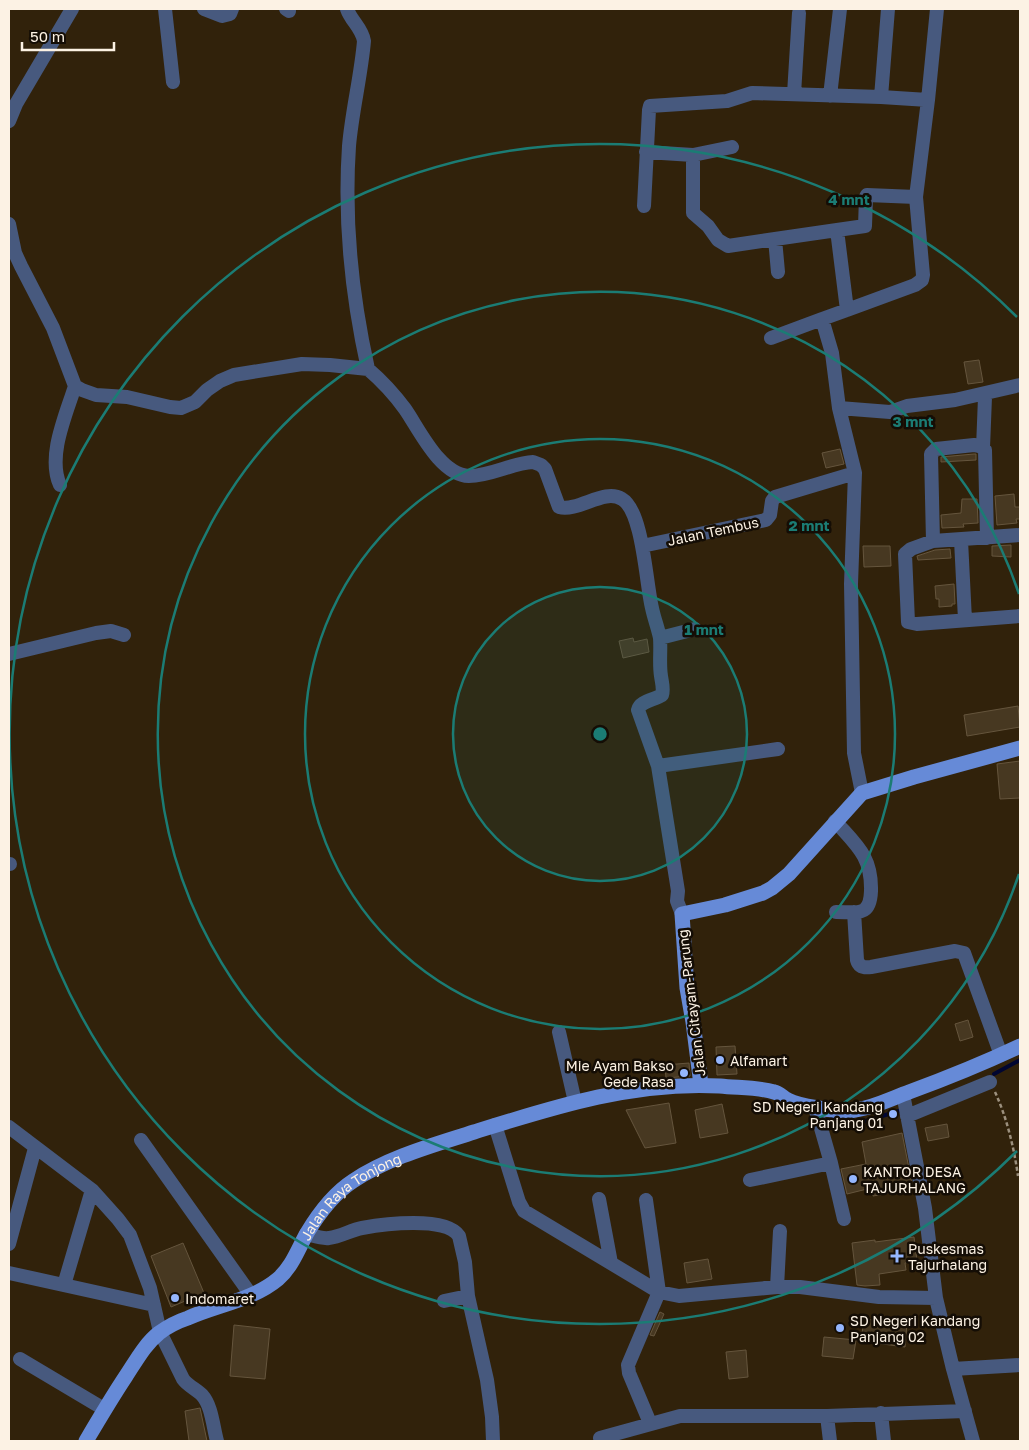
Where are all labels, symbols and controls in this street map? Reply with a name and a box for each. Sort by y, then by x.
scale bar [22,20,115,52]
text: 50 m [30,27,65,45]
text: 4 mnt [828,190,870,208]
text: 3 mnt [892,412,934,430]
street label: Jalan Tembus [666,513,760,549]
text: 2 mnt [788,516,830,534]
text: 1 mnt [684,620,724,638]
centre of rings [591,725,609,743]
street label: Jalan Citayam-Parung [674,929,708,1077]
place label: Alfamart [730,1052,788,1069]
marker: Alfamart [714,1054,726,1066]
place label: Mie Ayam Bakso Gede Rasa [566,1057,674,1090]
marker: Mie Ayam Bakso Gede Rasa [678,1067,690,1079]
place label: SD Negeri Kandang Panjang 01 [753,1098,883,1131]
marker: SD Negeri Kandang Panjang 01 [887,1108,899,1120]
street label: Jalan Raya Tonjong [296,1149,404,1243]
place label: KANTOR DESA TAJURHALANG [863,1163,966,1196]
marker: KANTOR DESA TAJURHALANG [847,1173,859,1185]
place label: Puskesmas Tajurhalang [908,1240,987,1273]
marker: Puskesmas Tajurhalang [890,1249,904,1263]
place label: Indomaret [185,1290,254,1307]
marker: Indomaret [169,1292,181,1304]
place label: SD Negeri Kandang Panjang 02 [850,1312,980,1345]
marker: SD Negeri Kandang Panjang 02 [834,1322,846,1334]

